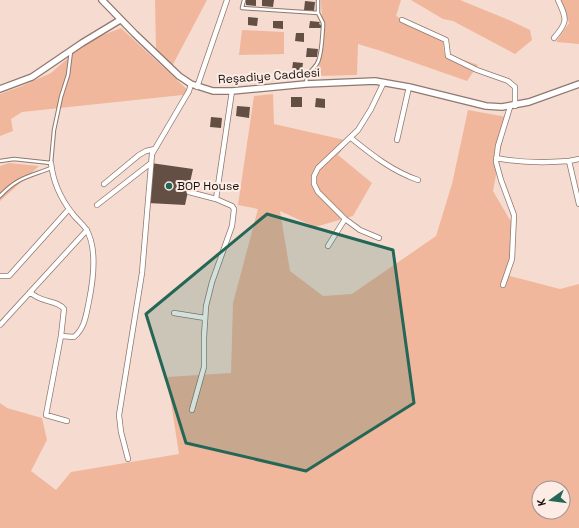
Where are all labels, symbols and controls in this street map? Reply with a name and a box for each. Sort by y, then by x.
street label: Reşadiye Caddesi [217,64,321,88]
place label: BOP House [177,178,239,194]
marker: BOP House [164,181,174,191]
north arrow [531,480,571,520]
text: K [534,497,549,507]

